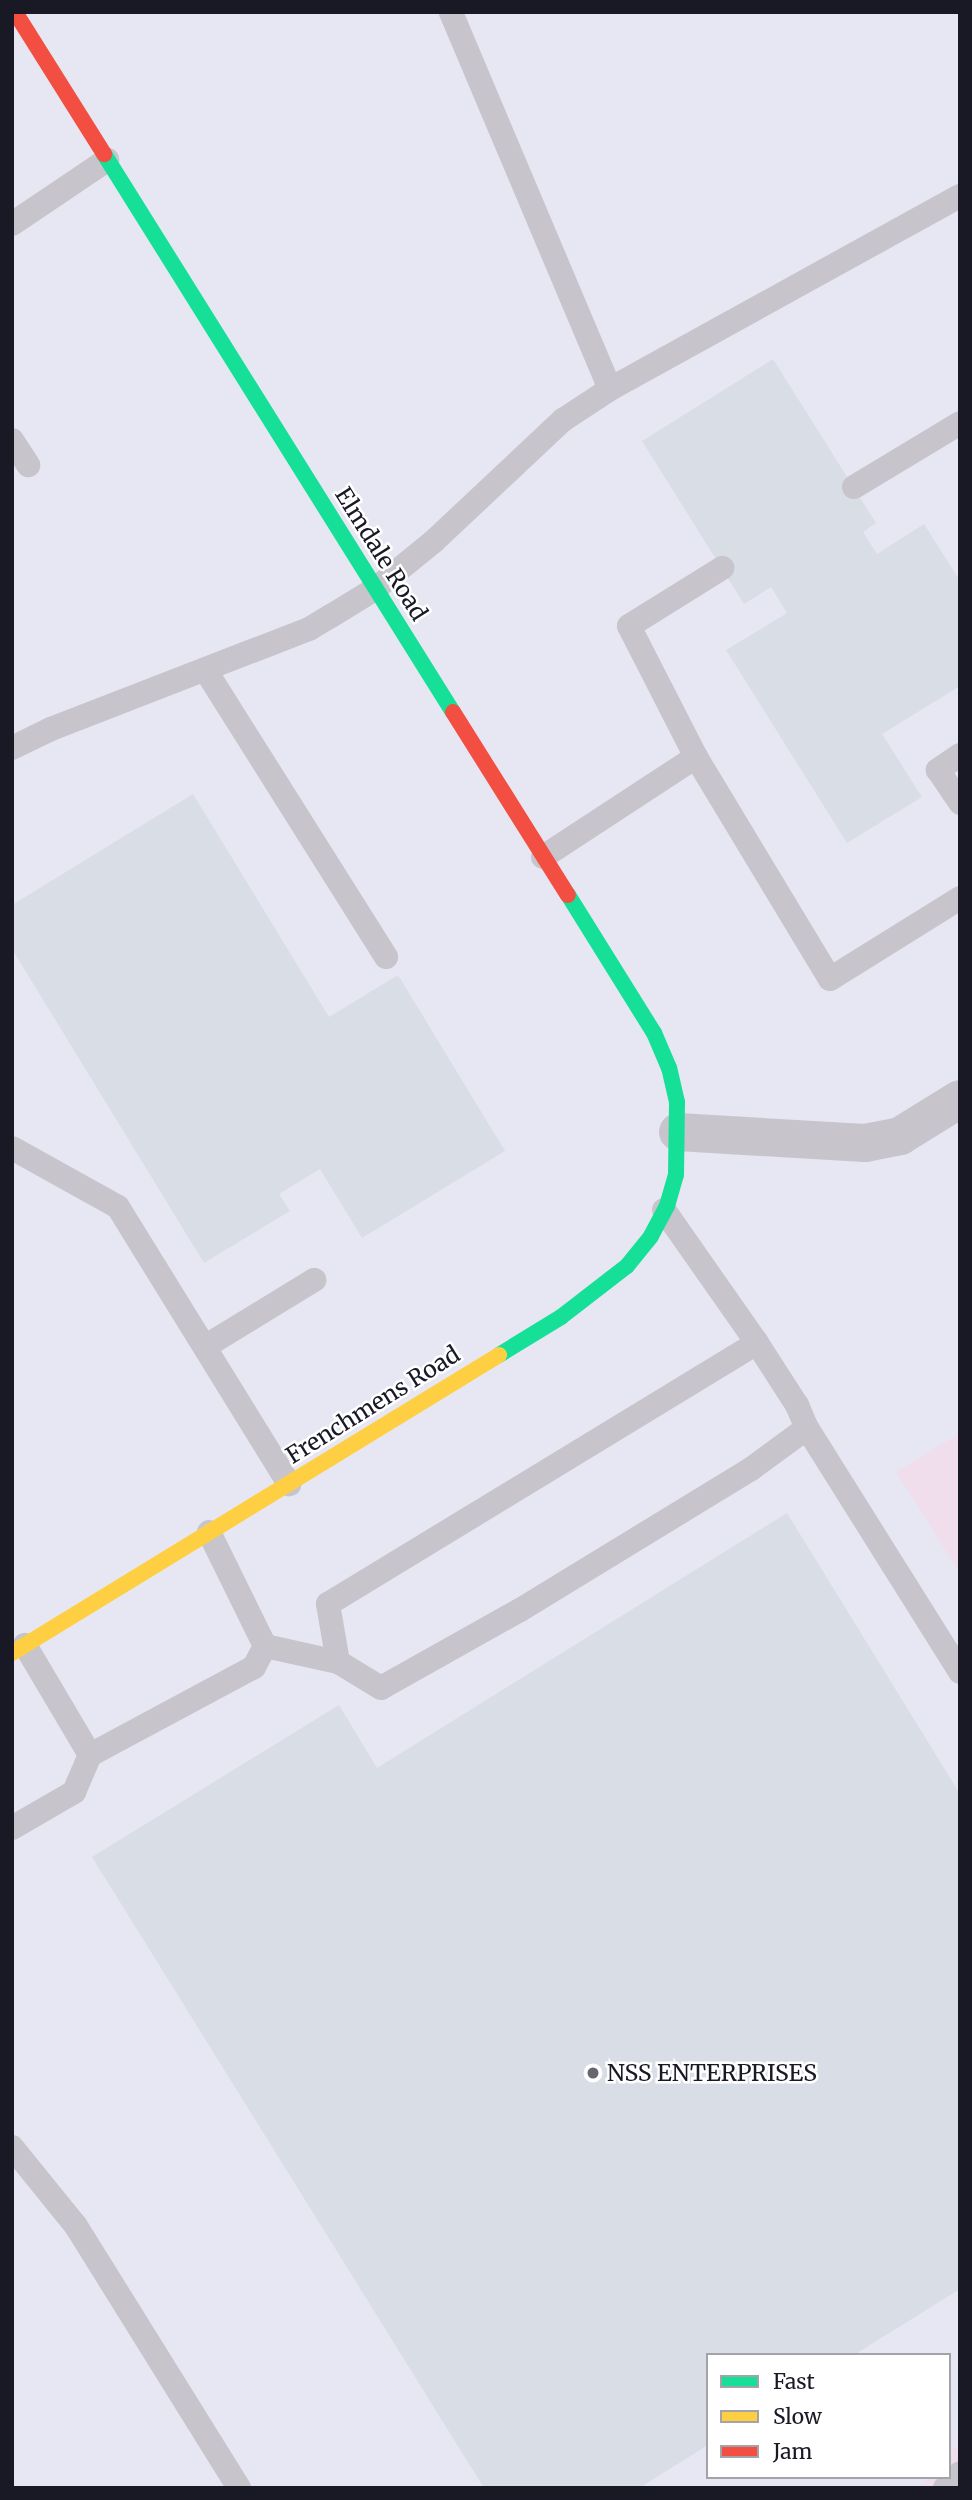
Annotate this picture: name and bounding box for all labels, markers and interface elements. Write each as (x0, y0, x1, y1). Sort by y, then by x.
street label: Elmdale Road (329, 482, 433, 626)
street label: Frenchmens Road (281, 1340, 465, 1470)
place label: NSS ENTERPRISES (607, 2059, 817, 2087)
marker: NSS ENTERPRISES (585, 2065, 601, 2081)
legend (706, 2353, 951, 2479)
text: Fast (773, 2368, 815, 2395)
text: Slow (773, 2403, 822, 2430)
text: Jam (773, 2438, 812, 2465)

